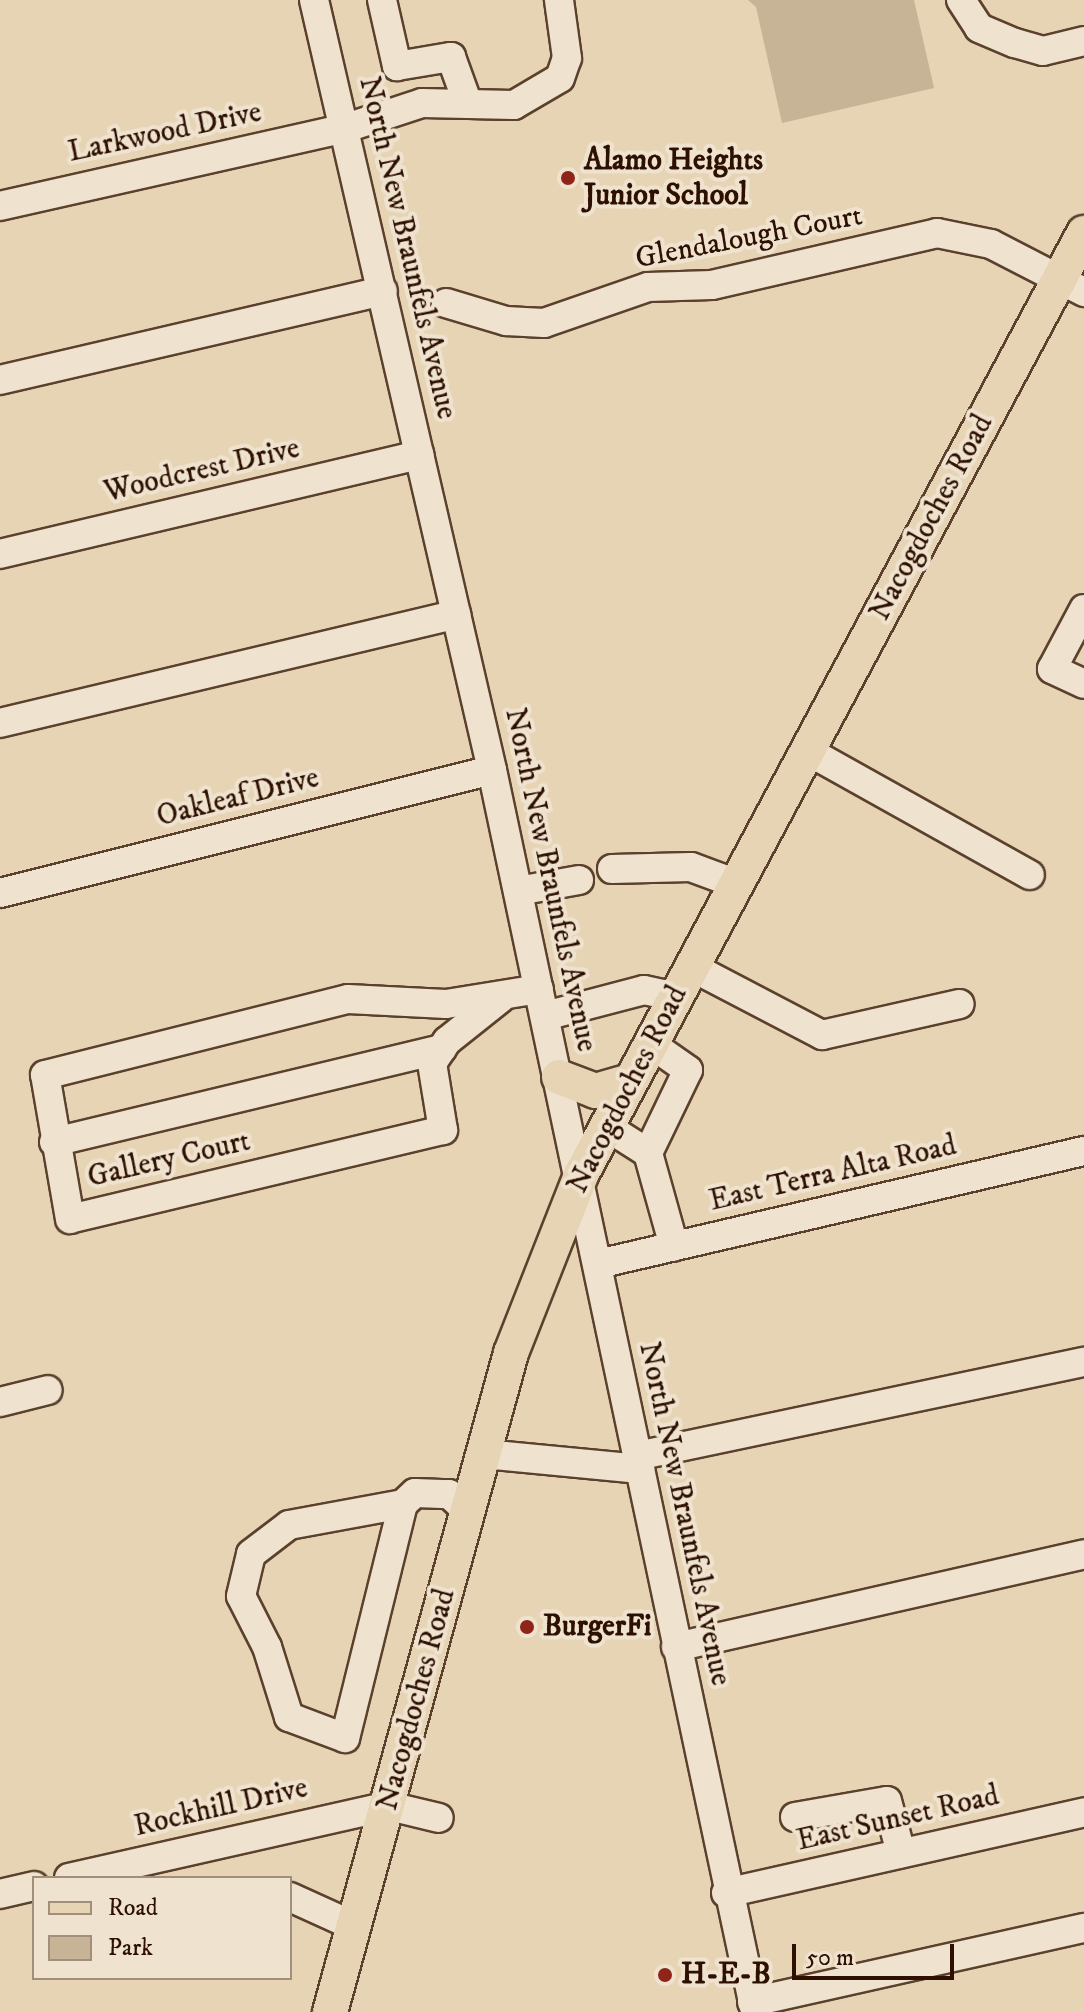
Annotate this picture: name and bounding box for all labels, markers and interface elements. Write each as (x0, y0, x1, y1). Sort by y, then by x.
street label: North New Braunfels Avenue (350, 73, 464, 423)
street label: Larkwood Drive (65, 95, 265, 171)
place label: Alamo Heights Junior School (584, 143, 763, 214)
marker: Alamo Heights Junior School (559, 169, 577, 187)
street label: Glendalough Court (633, 198, 865, 278)
street label: Nacogdoches Road (863, 409, 1001, 627)
street label: Woodcrest Drive (101, 431, 303, 511)
street label: North New Braunfels Avenue (496, 705, 604, 1055)
street label: Oakleaf Drive (153, 760, 323, 836)
street label: Nacogdoches Road (560, 980, 696, 1200)
street label: Gallery Court (84, 1124, 254, 1196)
street label: East Terra Alta Road (706, 1128, 960, 1220)
street label: North New Braunfels Avenue (630, 1339, 738, 1689)
street label: Nacogdoches Road (370, 1585, 464, 1815)
place label: BurgerFi (543, 1609, 652, 1645)
marker: BurgerFi (518, 1618, 536, 1636)
street label: Rockhill Drive (131, 1771, 311, 1845)
street label: East Sunset Road (793, 1778, 1003, 1860)
legend (32, 1876, 292, 1980)
text: Road (108, 1893, 158, 1923)
scale bar (796, 1928, 958, 1978)
text: Park (108, 1933, 153, 1963)
text: 50 m (806, 1943, 854, 1973)
place label: H-E-B (681, 1957, 771, 1993)
marker: H-E-B (656, 1966, 674, 1984)

